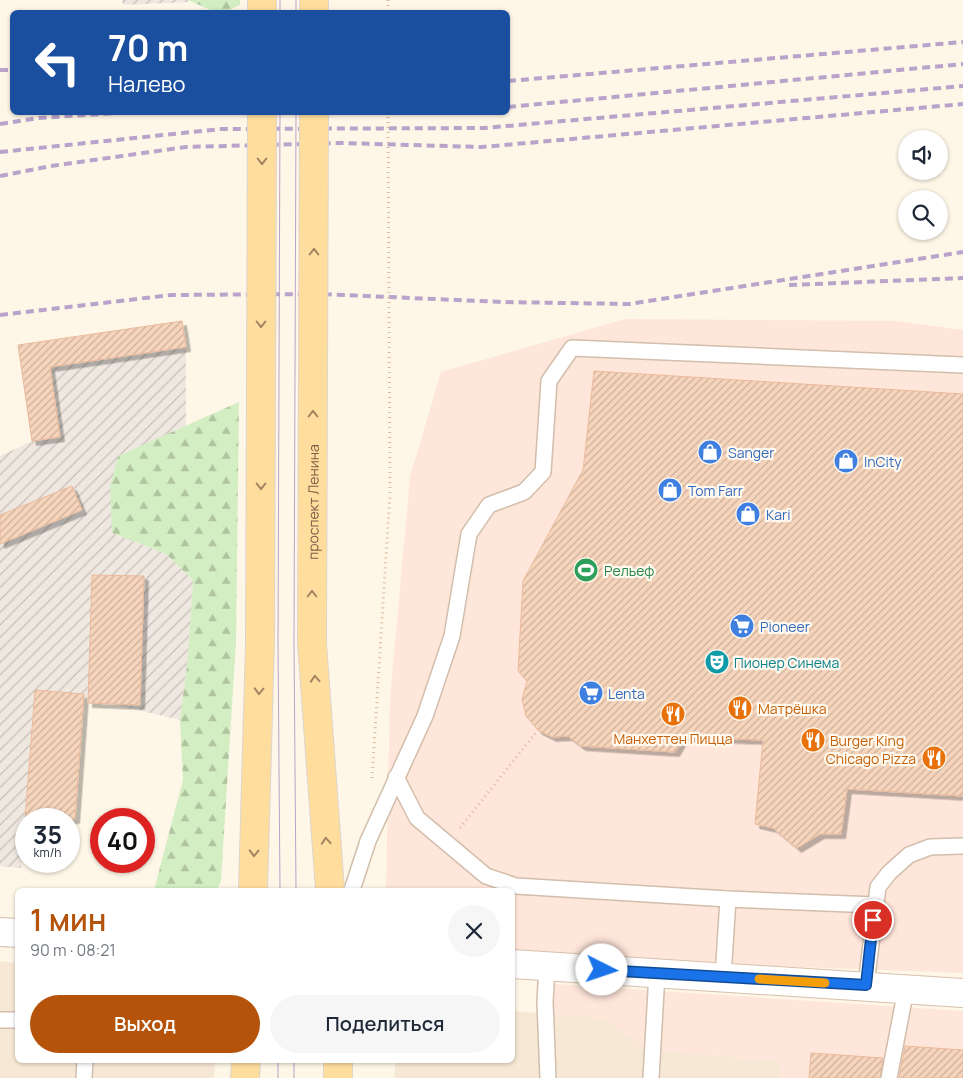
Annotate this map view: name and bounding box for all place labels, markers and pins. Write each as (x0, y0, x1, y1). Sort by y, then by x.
shop icon: Sanger (697, 439, 723, 465)
place label: Sanger (728, 443, 774, 462)
shop icon: InCity (833, 448, 859, 474)
place label: InCity (864, 452, 902, 471)
shop icon: Tom Farr (657, 477, 683, 503)
place label: Tom Farr (688, 481, 743, 500)
shop icon: Kari (735, 501, 761, 527)
place label: Kari (766, 505, 790, 524)
sports icon: Рельеф (573, 557, 599, 583)
place label: Рельеф (604, 561, 654, 580)
supermarket icon: Pioneer (729, 613, 755, 639)
place label: Pioneer (760, 617, 810, 636)
theatre icon: Пионер Синема (704, 649, 730, 675)
place label: Пионер Синема (734, 653, 839, 672)
supermarket icon: Lenta (578, 680, 604, 706)
place label: Lenta (608, 684, 645, 703)
restaurant icon: Матрёшка (727, 695, 753, 721)
place label: Матрёшка (758, 699, 826, 718)
restaurant icon: Манхеттен Пицца (660, 701, 686, 727)
restaurant icon: Burger King (800, 727, 826, 753)
place label: Манхеттен Пицца (613, 729, 733, 748)
place label: Burger King (830, 731, 904, 750)
restaurant icon: Chicago Pizza (921, 745, 947, 771)
place label: Chicago Pizza (826, 749, 916, 768)
pin (852, 899, 894, 941)

